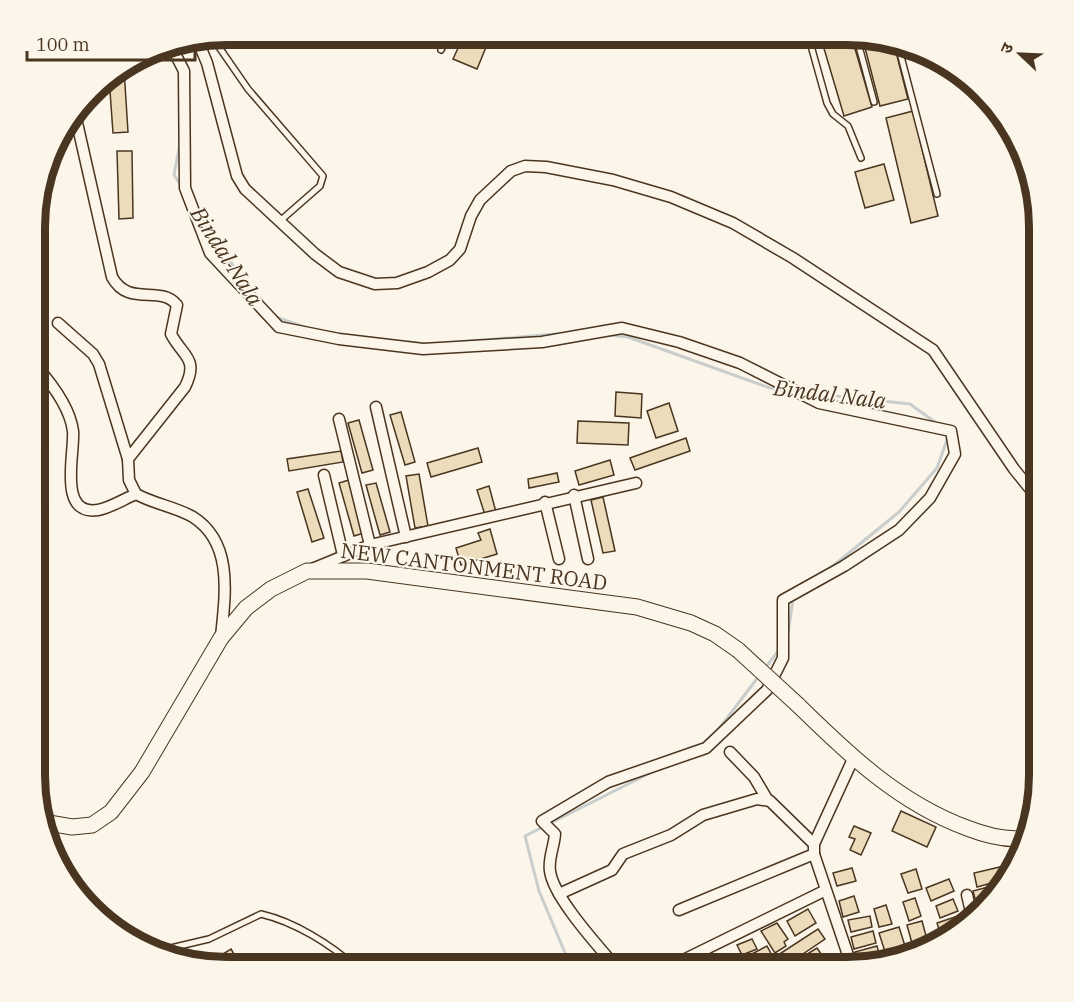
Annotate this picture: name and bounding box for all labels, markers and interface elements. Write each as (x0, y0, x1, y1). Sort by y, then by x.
scale bar (27, 24, 195, 62)
north arrow (990, 24, 1050, 84)
text: 100 m (36, 33, 90, 56)
text: उ (995, 39, 1017, 56)
water label: Bindal Nala (184, 200, 270, 311)
water label: Bindal Nala (771, 372, 888, 415)
street label: NEW CANTONMENT ROAD (339, 536, 609, 596)

